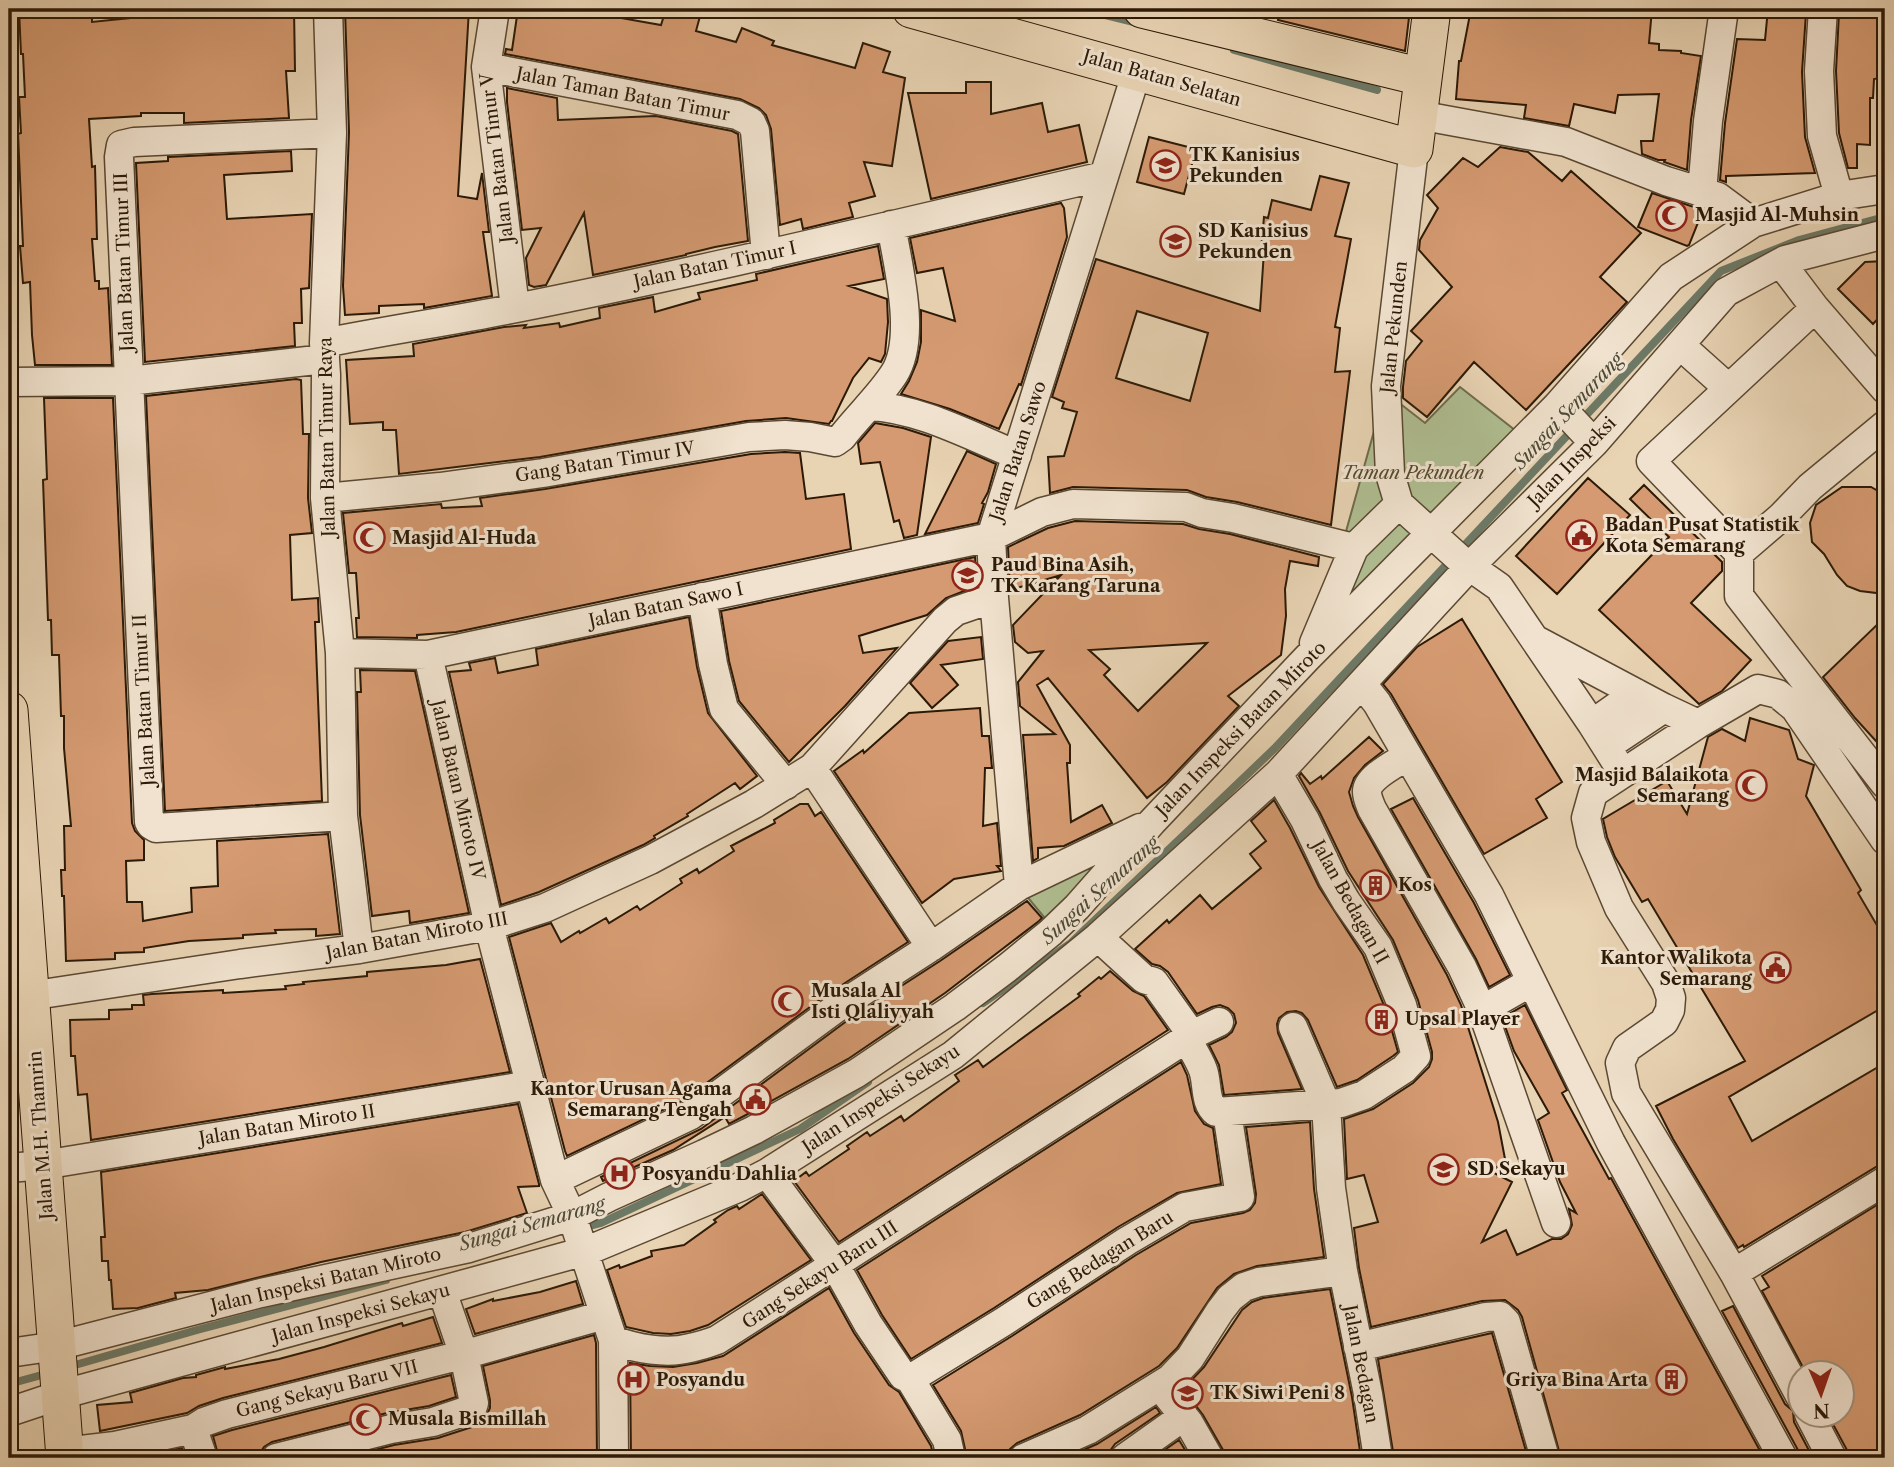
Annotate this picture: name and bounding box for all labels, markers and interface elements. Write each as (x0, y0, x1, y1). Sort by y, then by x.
street label: Jalan Batan Selatan (1078, 44, 1244, 111)
street label: Jalan Taman Batan Timur (511, 62, 732, 126)
street label: Jalan Batan Timur V (476, 71, 519, 247)
place label: TK Kanisius Pekunden (1189, 144, 1300, 187)
school or university icon: TK Kanisius Pekunden (1149, 148, 1183, 182)
street label: Jalan Batan Timur III (110, 172, 138, 355)
mosque icon: Masjid Al-Muhsin (1655, 198, 1689, 232)
place label: Masjid Al-Muhsin (1695, 204, 1860, 226)
place label: SD Kanisius Pekunden (1198, 220, 1308, 263)
school or university icon: SD Kanisius Pekunden (1158, 224, 1192, 258)
street label: Jalan Batan Timur I (629, 237, 798, 294)
street label: Jalan Pekunden (1376, 260, 1412, 397)
street label: Jalan Batan Timur Raya (314, 336, 340, 540)
water label: Sungai Semarang (1507, 346, 1629, 475)
street label: Jalan Batan Sawo (984, 378, 1051, 527)
street label: Jalan Inspeksi (1521, 412, 1621, 514)
street label: Gang Batan Timur IV (514, 437, 697, 487)
park label: Taman Pekunden (1342, 462, 1484, 484)
place label: Badan Pusat Statistik Kota Semarang (1605, 514, 1801, 557)
public building icon: Badan Pusat Statistik Kota Semarang (1565, 518, 1599, 552)
mosque icon: Masjid Al-Huda (352, 521, 386, 555)
place label: Masjid Al-Huda (392, 527, 537, 549)
place label: Paud Bina Asih, TK Karang Taruna (991, 554, 1161, 597)
school or university icon: Paud Bina Asih, TK Karang Taruna (951, 558, 985, 592)
street label: Jalan Batan Sawo I (584, 578, 745, 633)
street label: Jalan Batan Timur II (129, 613, 160, 790)
street label: Jalan Inspeksi Batan Miroto (1149, 637, 1331, 824)
street label: Jalan Batan Miroto IV (426, 695, 490, 883)
place label: Masjid Balaikota Semarang (1575, 764, 1730, 807)
mosque icon: Masjid Balaikota Semarang (1735, 768, 1769, 802)
water label: Sungai Semarang (1036, 829, 1166, 950)
street label: Jalan Bedagan II (1305, 834, 1393, 968)
building icon: Kos (1358, 868, 1392, 902)
place label: Kos (1398, 874, 1432, 896)
street label: Jalan Batan Miroto III (321, 908, 510, 965)
place label: Kantor Walikota Semarang (1600, 947, 1753, 990)
public building icon: Kantor Walikota Semarang (1758, 951, 1792, 985)
place label: Musala Al Isti Qlaliyyah (811, 980, 935, 1023)
mosque icon: Musala Al Isti Qlaliyyah (771, 984, 805, 1018)
building icon: Upsal Player (1365, 1002, 1399, 1036)
place label: Upsal Player (1405, 1008, 1520, 1030)
street label: Jalan Inspeksi Sekayu (796, 1040, 964, 1160)
street label: Jalan M.H. Thamrin (24, 1050, 58, 1223)
place label: Kantor Urusan Agama Semarang Tengah (530, 1078, 733, 1121)
public building icon: Kantor Urusan Agama Semarang Tengah (738, 1082, 772, 1116)
street label: Jalan Batan Miroto II (194, 1100, 377, 1150)
school or university icon: SD Sekayu (1427, 1152, 1461, 1186)
hospital icon: Posyandu Dahlia (602, 1157, 636, 1191)
place label: SD Sekayu (1467, 1158, 1566, 1180)
place label: Posyandu Dahlia (642, 1163, 798, 1185)
water label: Sungai Semarang (455, 1191, 610, 1256)
street label: Gang Bedagan Baru (1023, 1206, 1177, 1314)
street label: Gang Sekayu Baru III (738, 1216, 902, 1334)
street label: Jalan Inspeksi Batan Miroto (206, 1243, 443, 1318)
street label: Jalan Inspeksi Sekayu (267, 1279, 452, 1348)
street label: Jalan Bedagan (1338, 1300, 1383, 1425)
street label: Gang Sekayu Baru VII (234, 1356, 420, 1422)
north arrow (1786, 1358, 1856, 1428)
hospital icon: Posyandu (616, 1363, 650, 1397)
building icon: Griya Bina Arta (1654, 1363, 1688, 1397)
place label: Posyandu (656, 1369, 745, 1391)
place label: Griya Bina Arta (1506, 1369, 1649, 1391)
school or university icon: TK Siwi Peni 8 (1170, 1376, 1204, 1410)
place label: TK Siwi Peni 8 (1210, 1382, 1345, 1404)
text: N (1813, 1399, 1830, 1422)
mosque icon: Musala Bismillah (348, 1402, 382, 1436)
place label: Musala Bismillah (388, 1408, 547, 1430)

